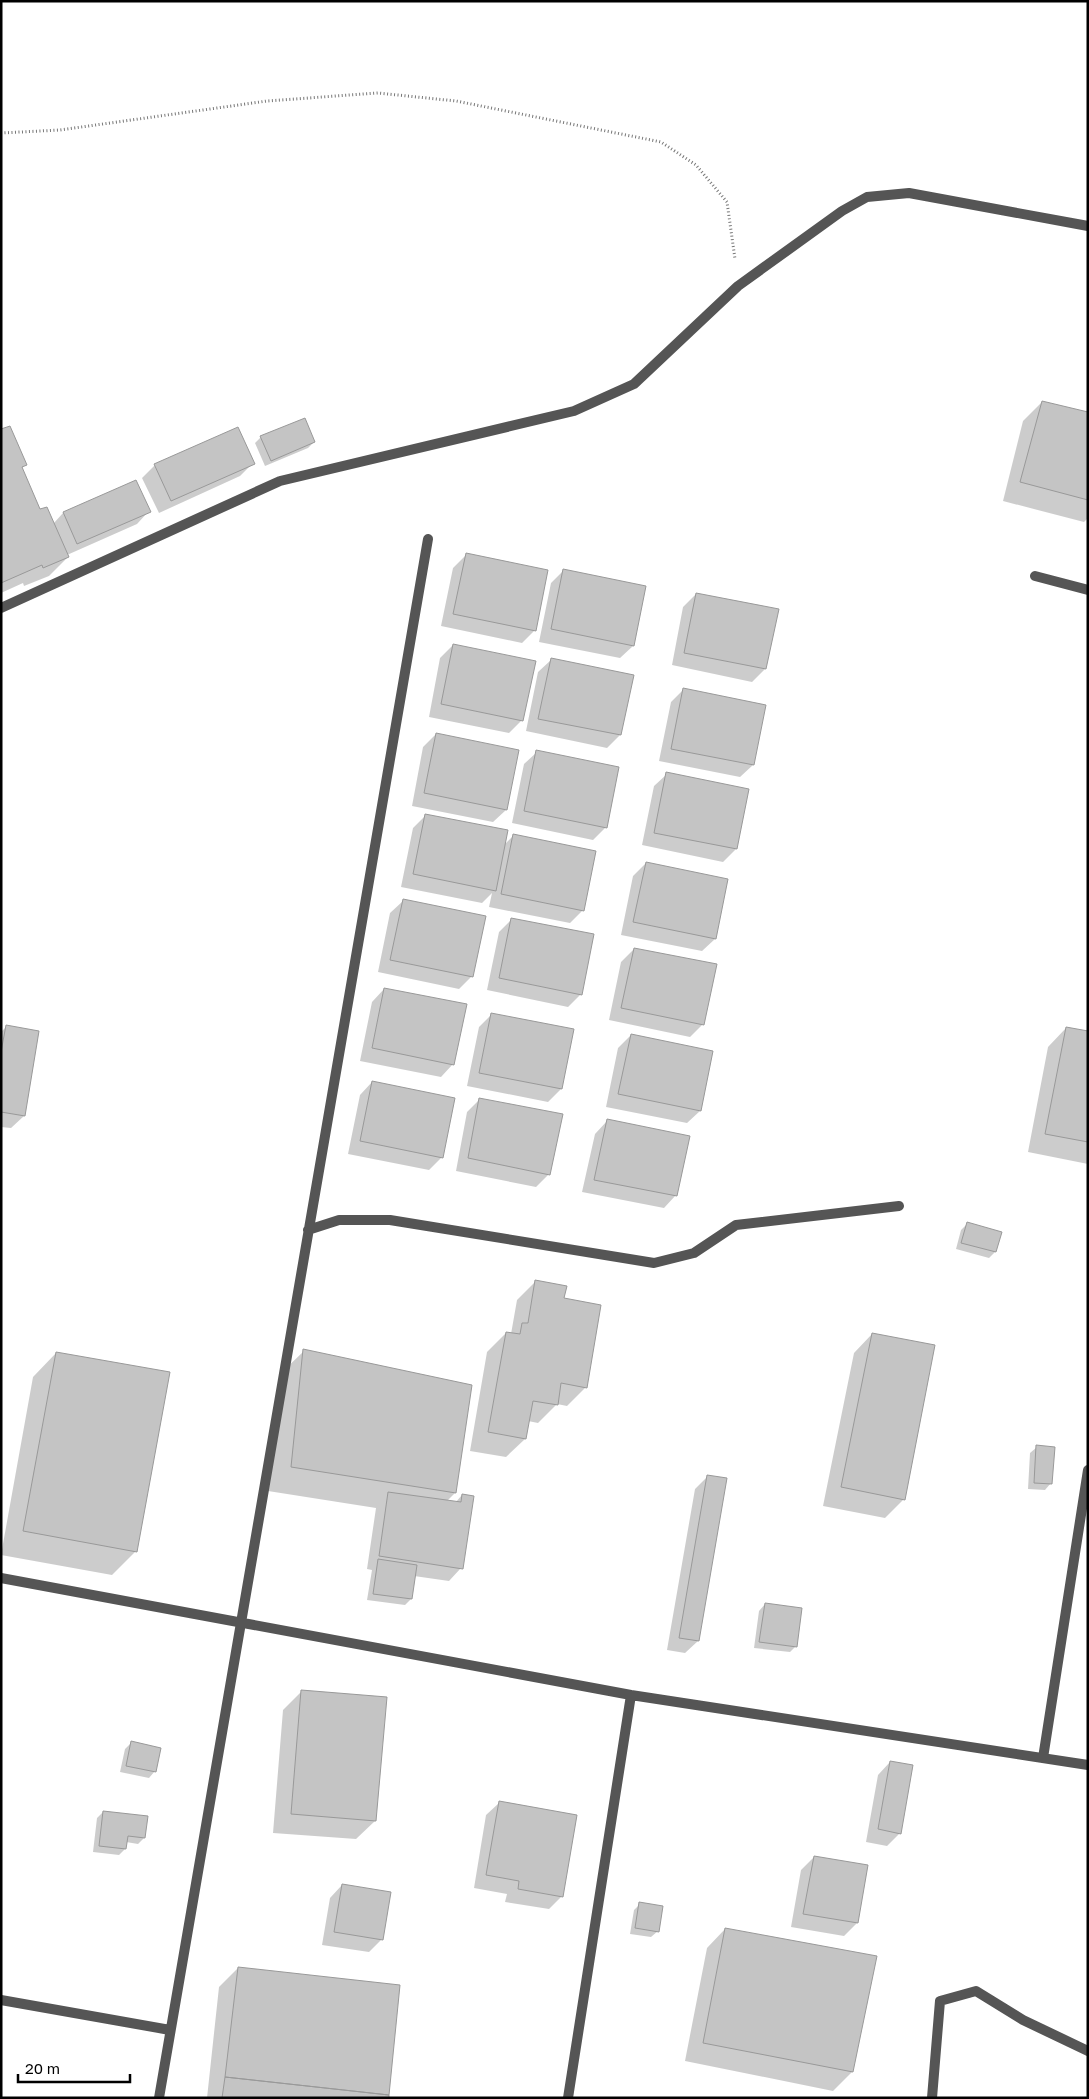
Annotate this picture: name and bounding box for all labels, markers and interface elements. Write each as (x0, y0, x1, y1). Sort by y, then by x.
scale bar (18, 2052, 130, 2084)
text: 20 m (25, 2059, 60, 2077)

